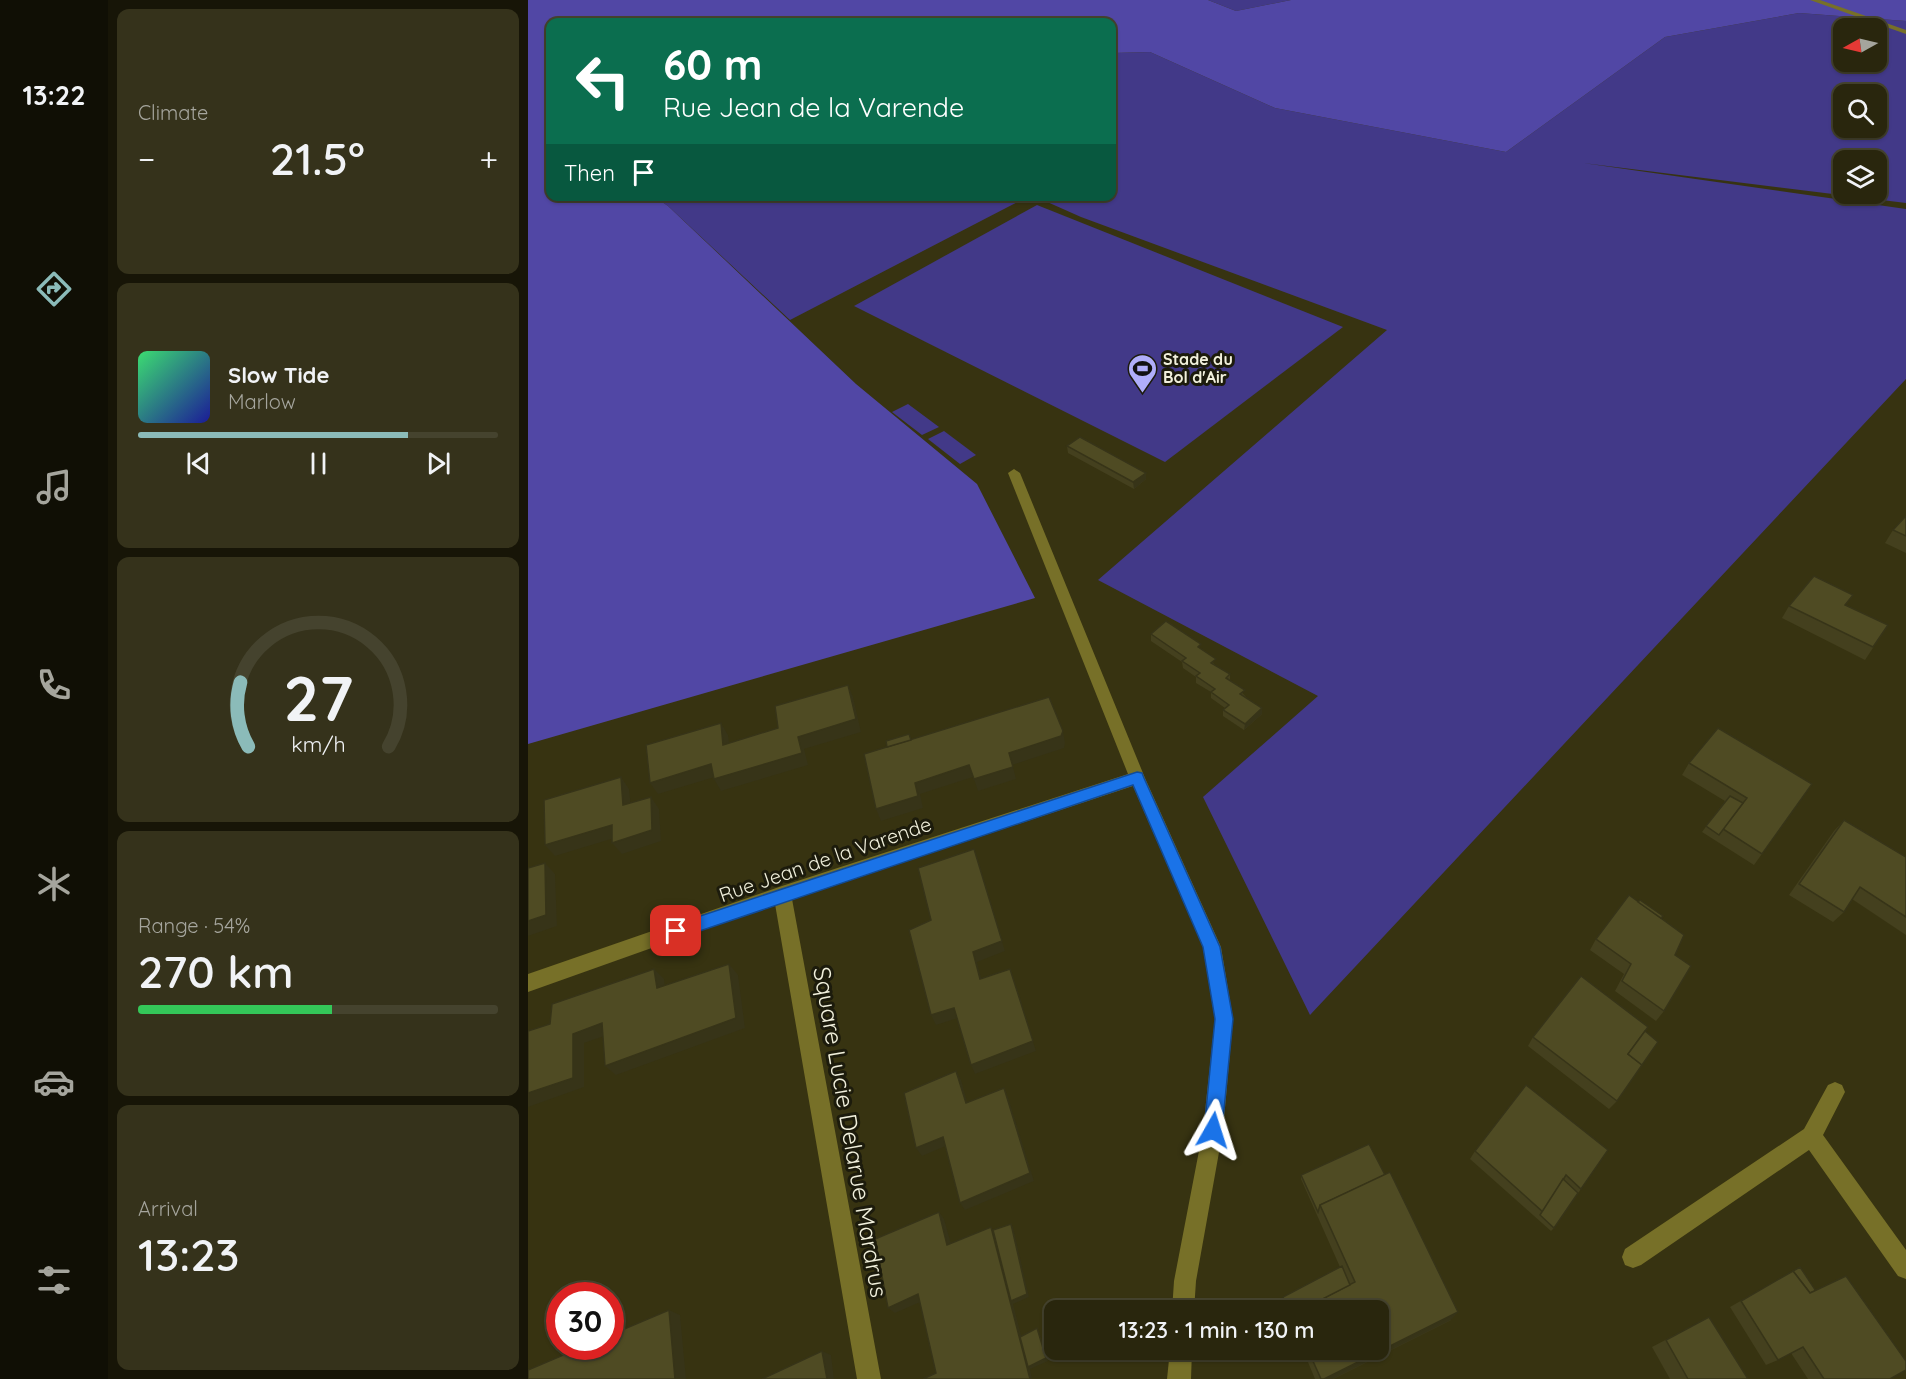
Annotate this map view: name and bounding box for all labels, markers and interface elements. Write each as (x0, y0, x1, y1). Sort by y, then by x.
north arrow (1833, 18, 1887, 72)
map controls (1833, 18, 1887, 204)
text: 60 m (663, 38, 763, 91)
icon: left (564, 42, 642, 120)
text: 13:22 (22, 78, 86, 112)
button: search (1833, 84, 1887, 138)
text: Rue Jean de la Varende (663, 90, 964, 124)
text: Climate (138, 100, 208, 125)
text: 21.5° (270, 130, 365, 186)
text: − (138, 138, 155, 179)
text: + (479, 138, 498, 179)
button: layers (1833, 150, 1887, 204)
icon: arrive (627, 156, 660, 189)
text: Then (564, 159, 615, 187)
icon: directions (33, 268, 75, 310)
place label: Stade du Bol d'Air (1163, 349, 1233, 387)
sports icon: Stade du Bol d'Air (1126, 352, 1158, 394)
text: Slow Tide (228, 361, 329, 389)
text: Marlow (228, 389, 296, 414)
icon: previous (182, 447, 215, 480)
icon: pause (302, 447, 335, 480)
icon: next (422, 447, 455, 480)
icon: music (33, 466, 75, 508)
text: 27 (283, 659, 353, 737)
icon: phone (33, 664, 75, 706)
text: km/h (291, 731, 345, 757)
street label: Rue Jean de la Varende (715, 811, 935, 907)
icon: climate (33, 863, 75, 905)
pin (650, 905, 701, 956)
text: Range · 54% (138, 913, 250, 938)
icon: arrive (659, 914, 692, 947)
text: 270 km (138, 943, 294, 999)
street label: Square Lucie Delarue Mardrus (807, 964, 895, 1300)
icon: car (33, 1061, 75, 1103)
position arrow (1181, 1098, 1245, 1162)
text: Arrival (138, 1196, 198, 1221)
text: 13:23 (138, 1226, 240, 1282)
icon: filters (33, 1259, 75, 1301)
speed limit sign: 30 (546, 1282, 624, 1360)
text: 13:23 · 1 min · 130 m (1118, 1316, 1315, 1344)

